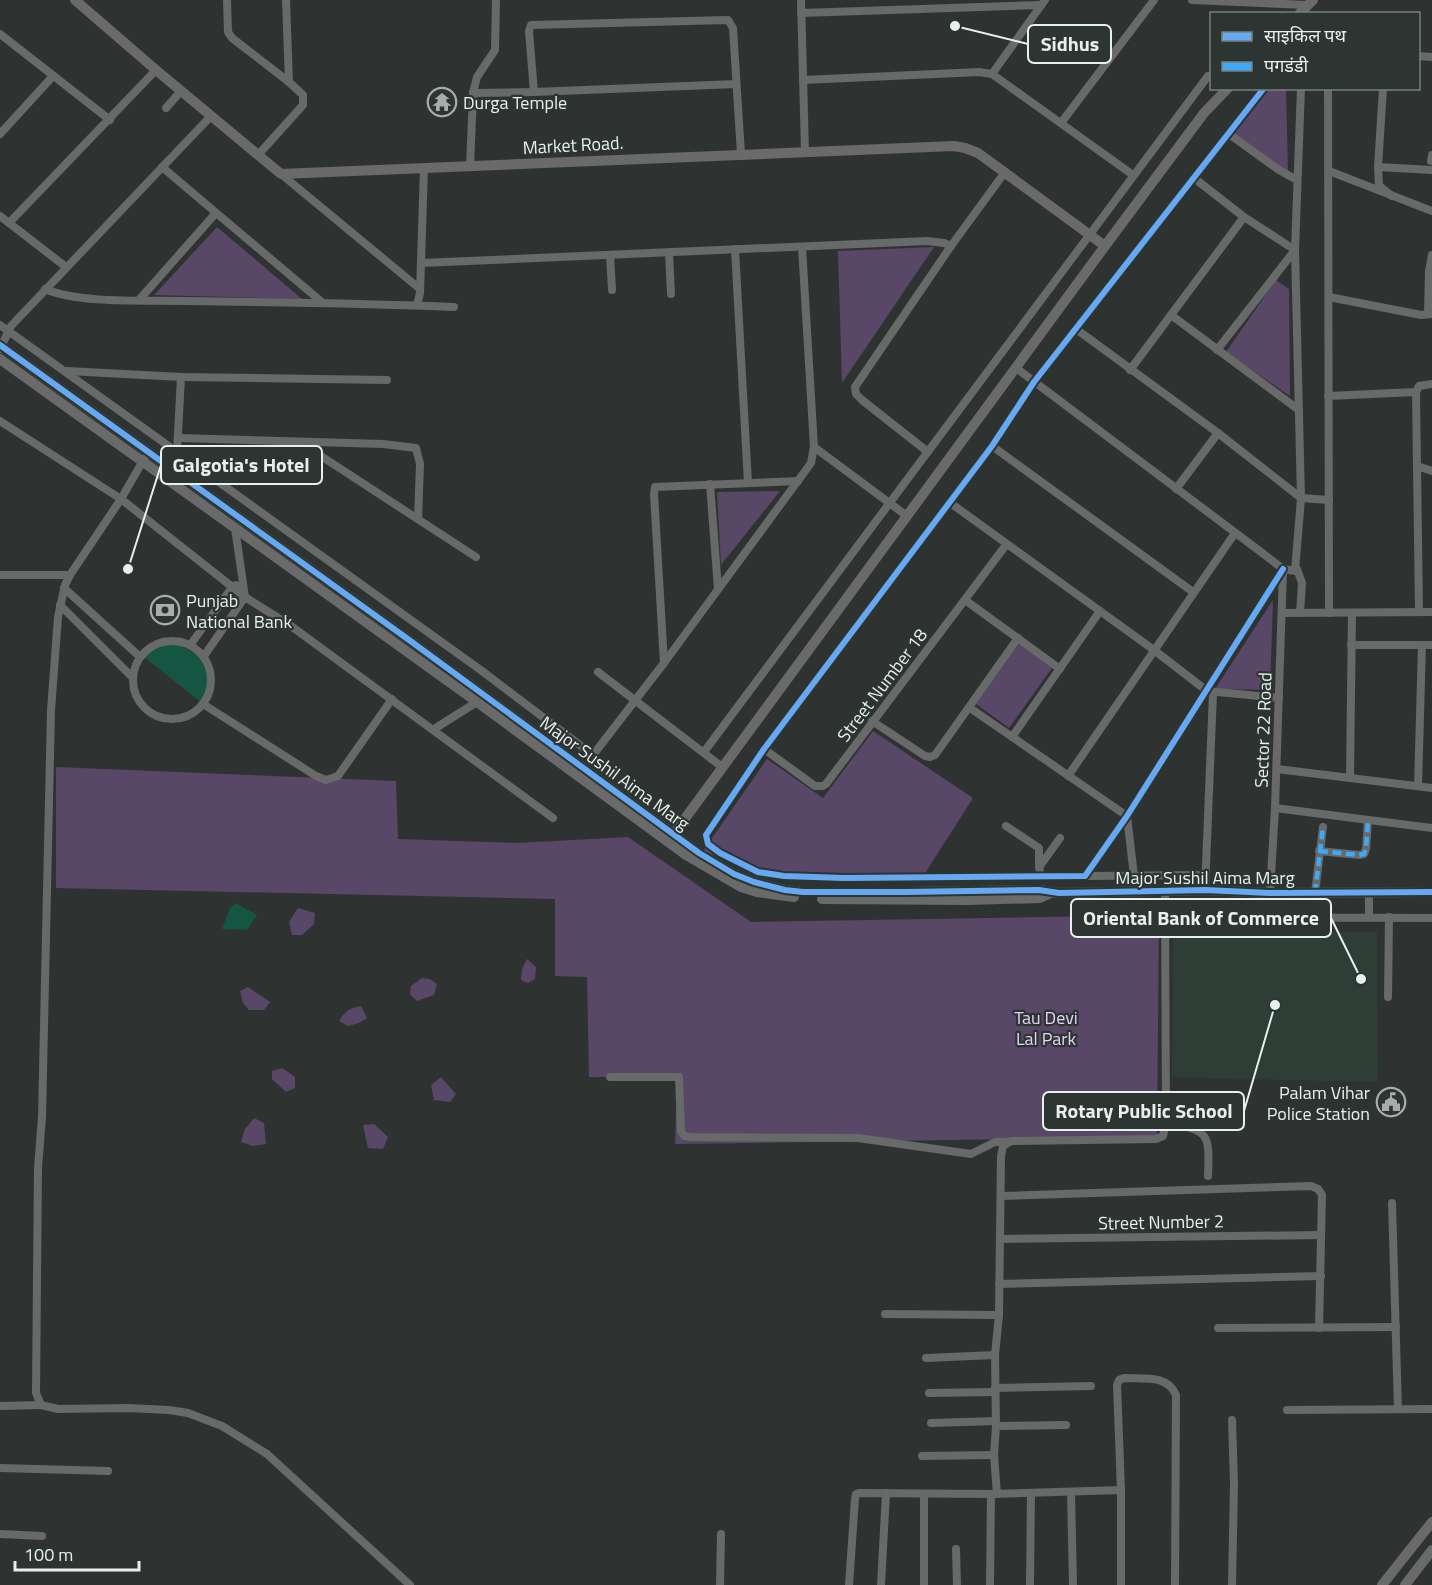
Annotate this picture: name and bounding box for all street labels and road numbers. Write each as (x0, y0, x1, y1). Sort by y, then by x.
street label: Market Road. (522, 129, 624, 161)
street label: Street Number 18 (830, 623, 934, 747)
street label: Sector 22 Road (1247, 672, 1279, 788)
street label: Major Sushil Aima Marg (535, 709, 695, 837)
street label: Major Sushil Aima Marg (1115, 864, 1295, 891)
street label: Street Number 2 (1098, 1207, 1224, 1237)

